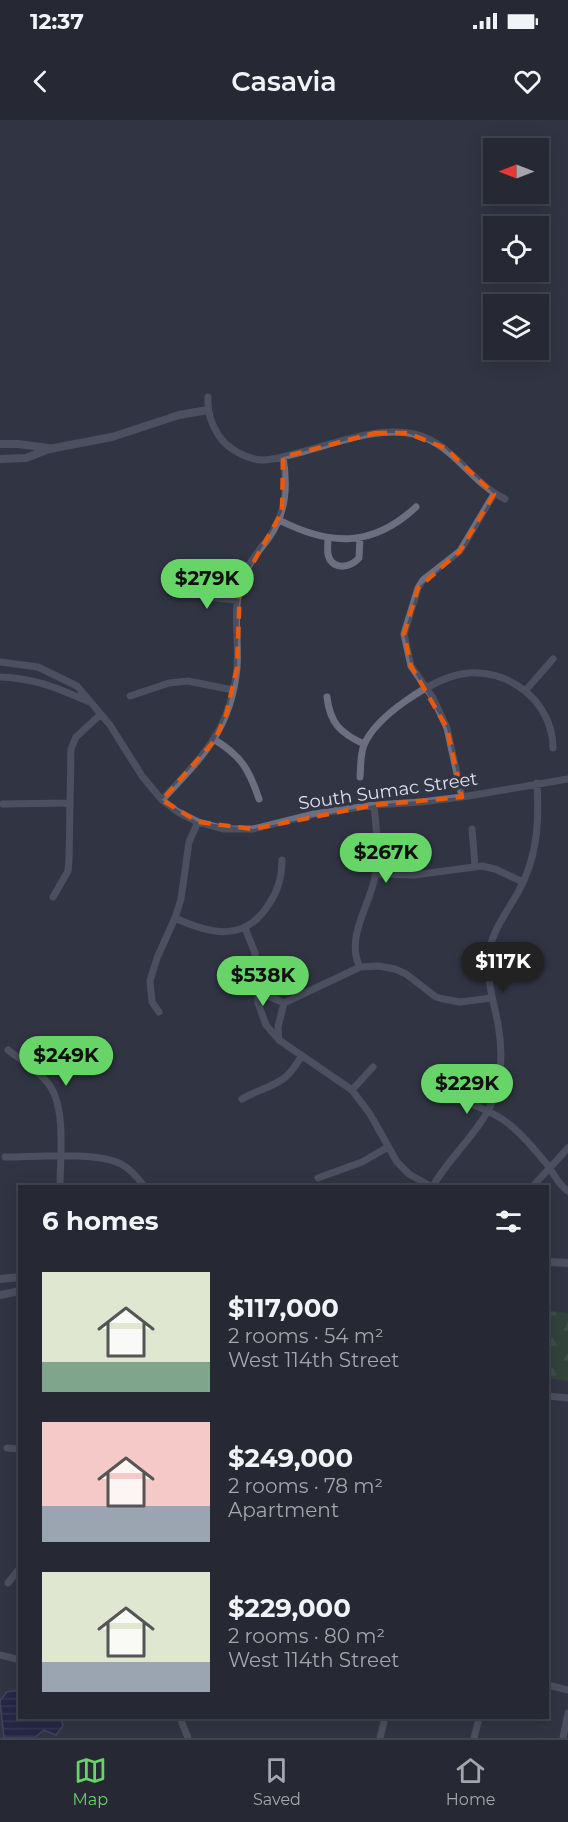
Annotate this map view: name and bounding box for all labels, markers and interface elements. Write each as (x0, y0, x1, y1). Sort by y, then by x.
text: 12:37 (30, 8, 84, 35)
icon: back (24, 65, 57, 98)
text: Casavia (231, 65, 337, 98)
icon: heart (511, 65, 544, 98)
north arrow (483, 138, 549, 204)
map controls (483, 138, 549, 360)
button: locate (483, 216, 549, 282)
button: layers (483, 294, 549, 360)
pin: $279K (165, 559, 249, 610)
text: $279K (175, 566, 239, 590)
street label: South Sumac Street (297, 768, 479, 814)
pin: $267K (344, 833, 428, 884)
text: $267K (354, 840, 418, 864)
pin: $117K (461, 942, 545, 993)
text: $117K (475, 949, 531, 973)
pin: $538K (221, 956, 305, 1007)
text: $538K (231, 963, 295, 987)
pin: $249K (24, 1036, 108, 1087)
text: $249K (33, 1043, 99, 1067)
pin: $229K (425, 1064, 509, 1115)
text: $229K (435, 1071, 499, 1095)
text: 6 homes (42, 1205, 159, 1237)
icon: filters (492, 1205, 525, 1238)
text: $117,000 (228, 1292, 339, 1324)
icon: home (90, 1296, 162, 1368)
text: 2 rooms · 54 m² (228, 1324, 384, 1348)
text: West 114th Street (228, 1348, 399, 1372)
text: $249,000 (228, 1442, 353, 1474)
icon: home (90, 1446, 162, 1518)
text: 2 rooms · 78 m² (228, 1474, 383, 1498)
text: Apartment (228, 1498, 339, 1522)
text: $229,000 (228, 1592, 351, 1624)
icon: home (90, 1596, 162, 1668)
text: 2 rooms · 80 m² (228, 1624, 385, 1648)
text: West 114th Street (228, 1648, 399, 1672)
tab: Map (72, 1754, 108, 1809)
tab: Saved (253, 1754, 301, 1809)
tab: Home (446, 1754, 496, 1809)

